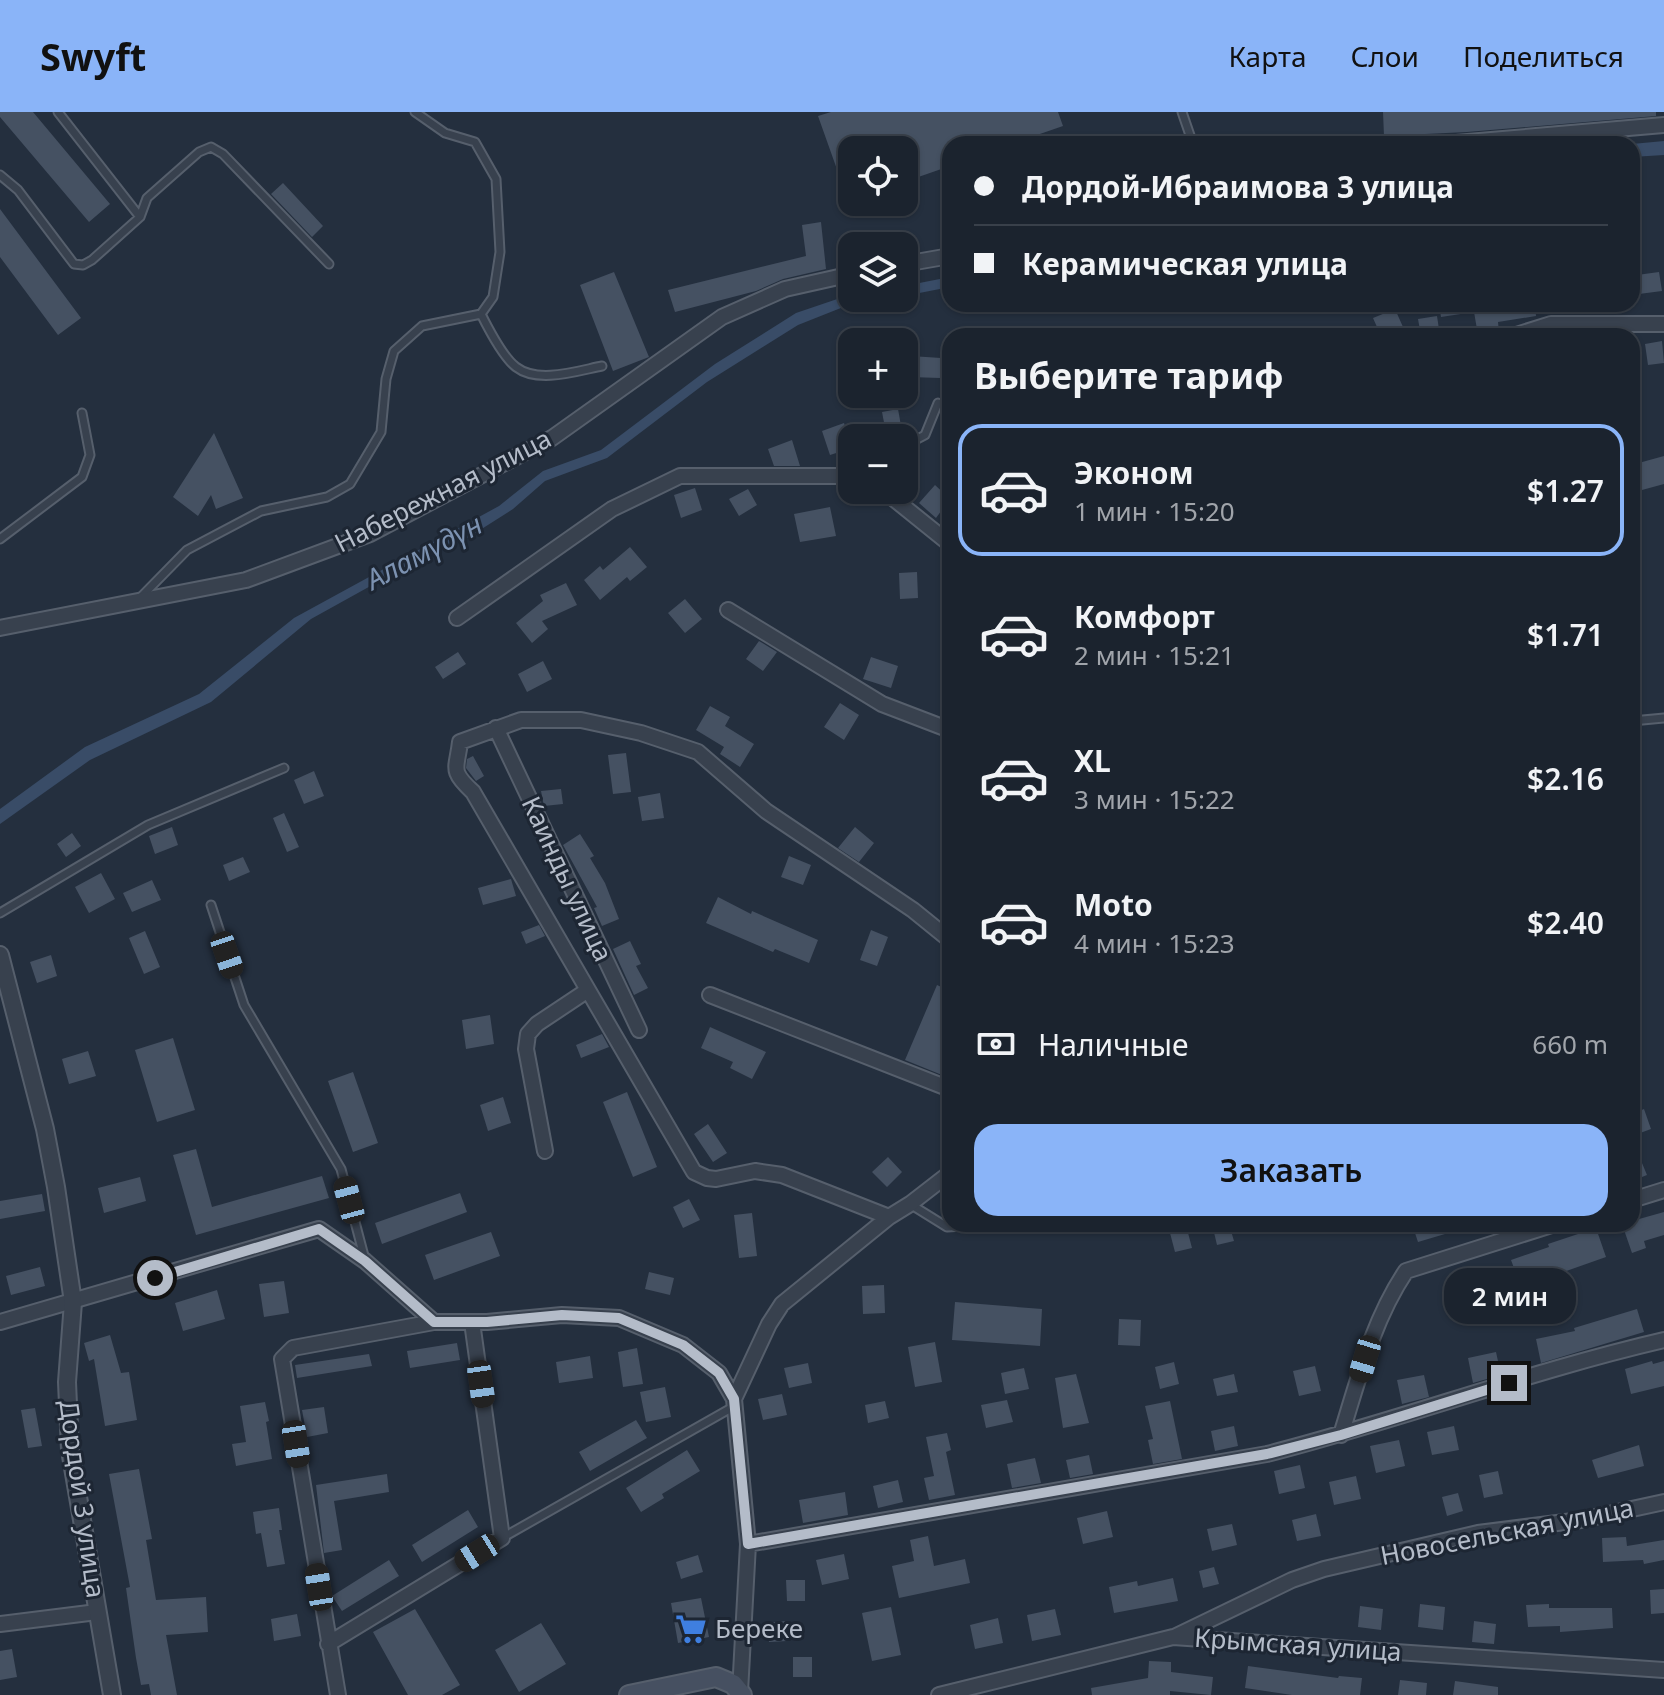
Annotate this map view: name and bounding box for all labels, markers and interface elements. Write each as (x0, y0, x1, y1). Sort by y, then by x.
text: Swyft (40, 30, 146, 82)
text: Карта (1228, 37, 1307, 75)
text: Слои (1351, 37, 1419, 75)
text: Поделиться (1463, 37, 1624, 75)
map controls (838, 136, 918, 504)
button: locate (838, 136, 918, 216)
text: Дордой-Ибраимова 3 улица (1022, 166, 1454, 207)
button: layers (838, 232, 918, 312)
text: Керамическая улица (1022, 243, 1348, 284)
button: + (838, 328, 918, 408)
text: Выберите тариф (974, 351, 1283, 400)
street label: Набережная улица (328, 420, 557, 560)
button: − (838, 424, 918, 504)
text: Эконом (1074, 452, 1194, 493)
icon: car (978, 454, 1050, 526)
text: $1.27 (1527, 470, 1604, 511)
text: 1 мин · 15:20 (1074, 493, 1235, 529)
water label: Аламүдүн (357, 505, 488, 599)
text: Комфорт (1074, 596, 1215, 637)
icon: car (978, 598, 1050, 670)
text: $1.71 (1527, 614, 1604, 655)
text: 2 мин · 15:21 (1074, 637, 1235, 673)
text: XL (1074, 740, 1111, 781)
icon: car (978, 742, 1050, 814)
text: $2.16 (1527, 758, 1604, 799)
text: 3 мин · 15:22 (1074, 781, 1235, 817)
street label: Каинды улица (514, 790, 622, 967)
text: Moto (1074, 884, 1153, 925)
icon: car (978, 886, 1050, 958)
text: $2.40 (1527, 902, 1604, 943)
text: 4 мин · 15:23 (1074, 925, 1235, 961)
car (208, 928, 246, 982)
icon: cash (974, 1022, 1018, 1066)
text: Наличные (1038, 1024, 1189, 1065)
text: 660 m (1532, 1026, 1608, 1062)
button: Заказать (974, 1124, 1608, 1216)
car (331, 1174, 367, 1226)
route start (137, 1260, 173, 1296)
callout: 2 мин (1443, 1267, 1575, 1323)
text: 2 мин (1472, 1278, 1548, 1314)
car (1347, 1333, 1383, 1385)
car (466, 1359, 496, 1409)
route end (1491, 1365, 1527, 1401)
street label: Дордой 3 улица (51, 1398, 115, 1600)
car (280, 1418, 312, 1470)
street label: Новосельская улица (1377, 1489, 1636, 1573)
car (450, 1530, 504, 1576)
car (303, 1561, 335, 1613)
place label: Береке (715, 1610, 803, 1646)
supermarket icon: Береке (674, 1612, 708, 1646)
street label: Крымская улица (1193, 1619, 1403, 1669)

